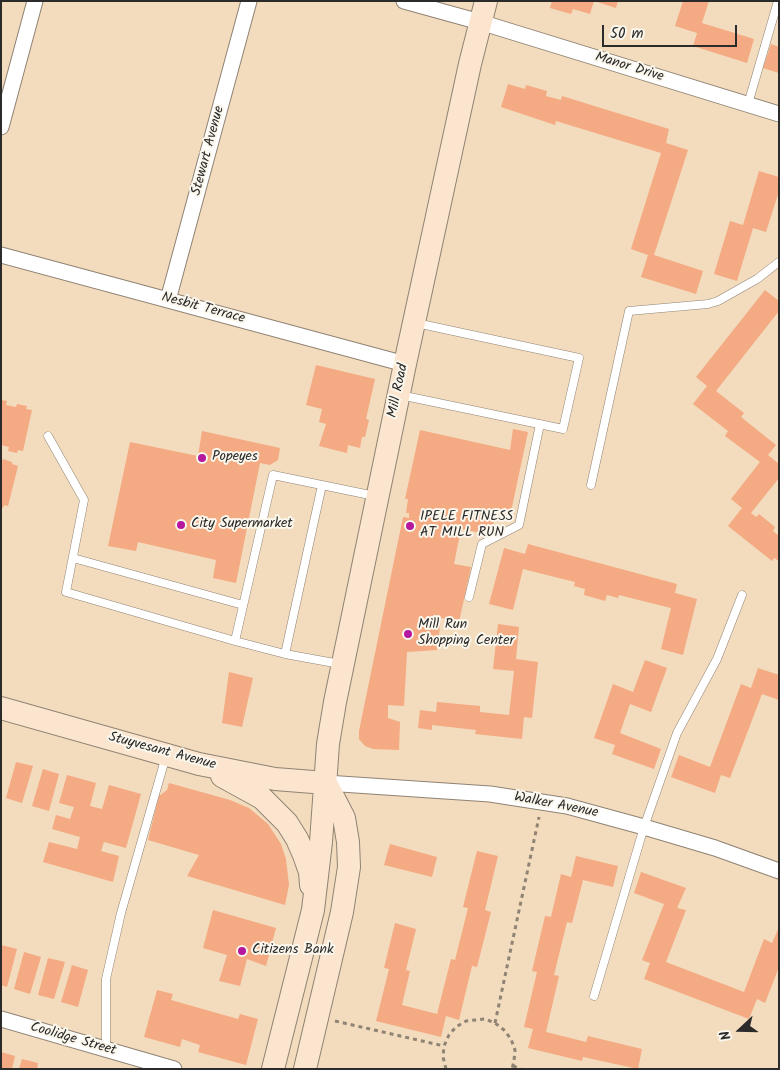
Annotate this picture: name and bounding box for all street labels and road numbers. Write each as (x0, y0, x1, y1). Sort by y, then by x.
street label: Manor Drive (593, 50, 665, 86)
street label: Stewart Avenue (189, 104, 229, 198)
street label: Nesbit Terrace (159, 290, 247, 328)
street label: Mill Road (385, 362, 413, 420)
street label: Stuyvesant Avenue (106, 730, 218, 774)
street label: Walker Avenue (513, 790, 599, 822)
street label: Coolidge Street (28, 1020, 118, 1060)

